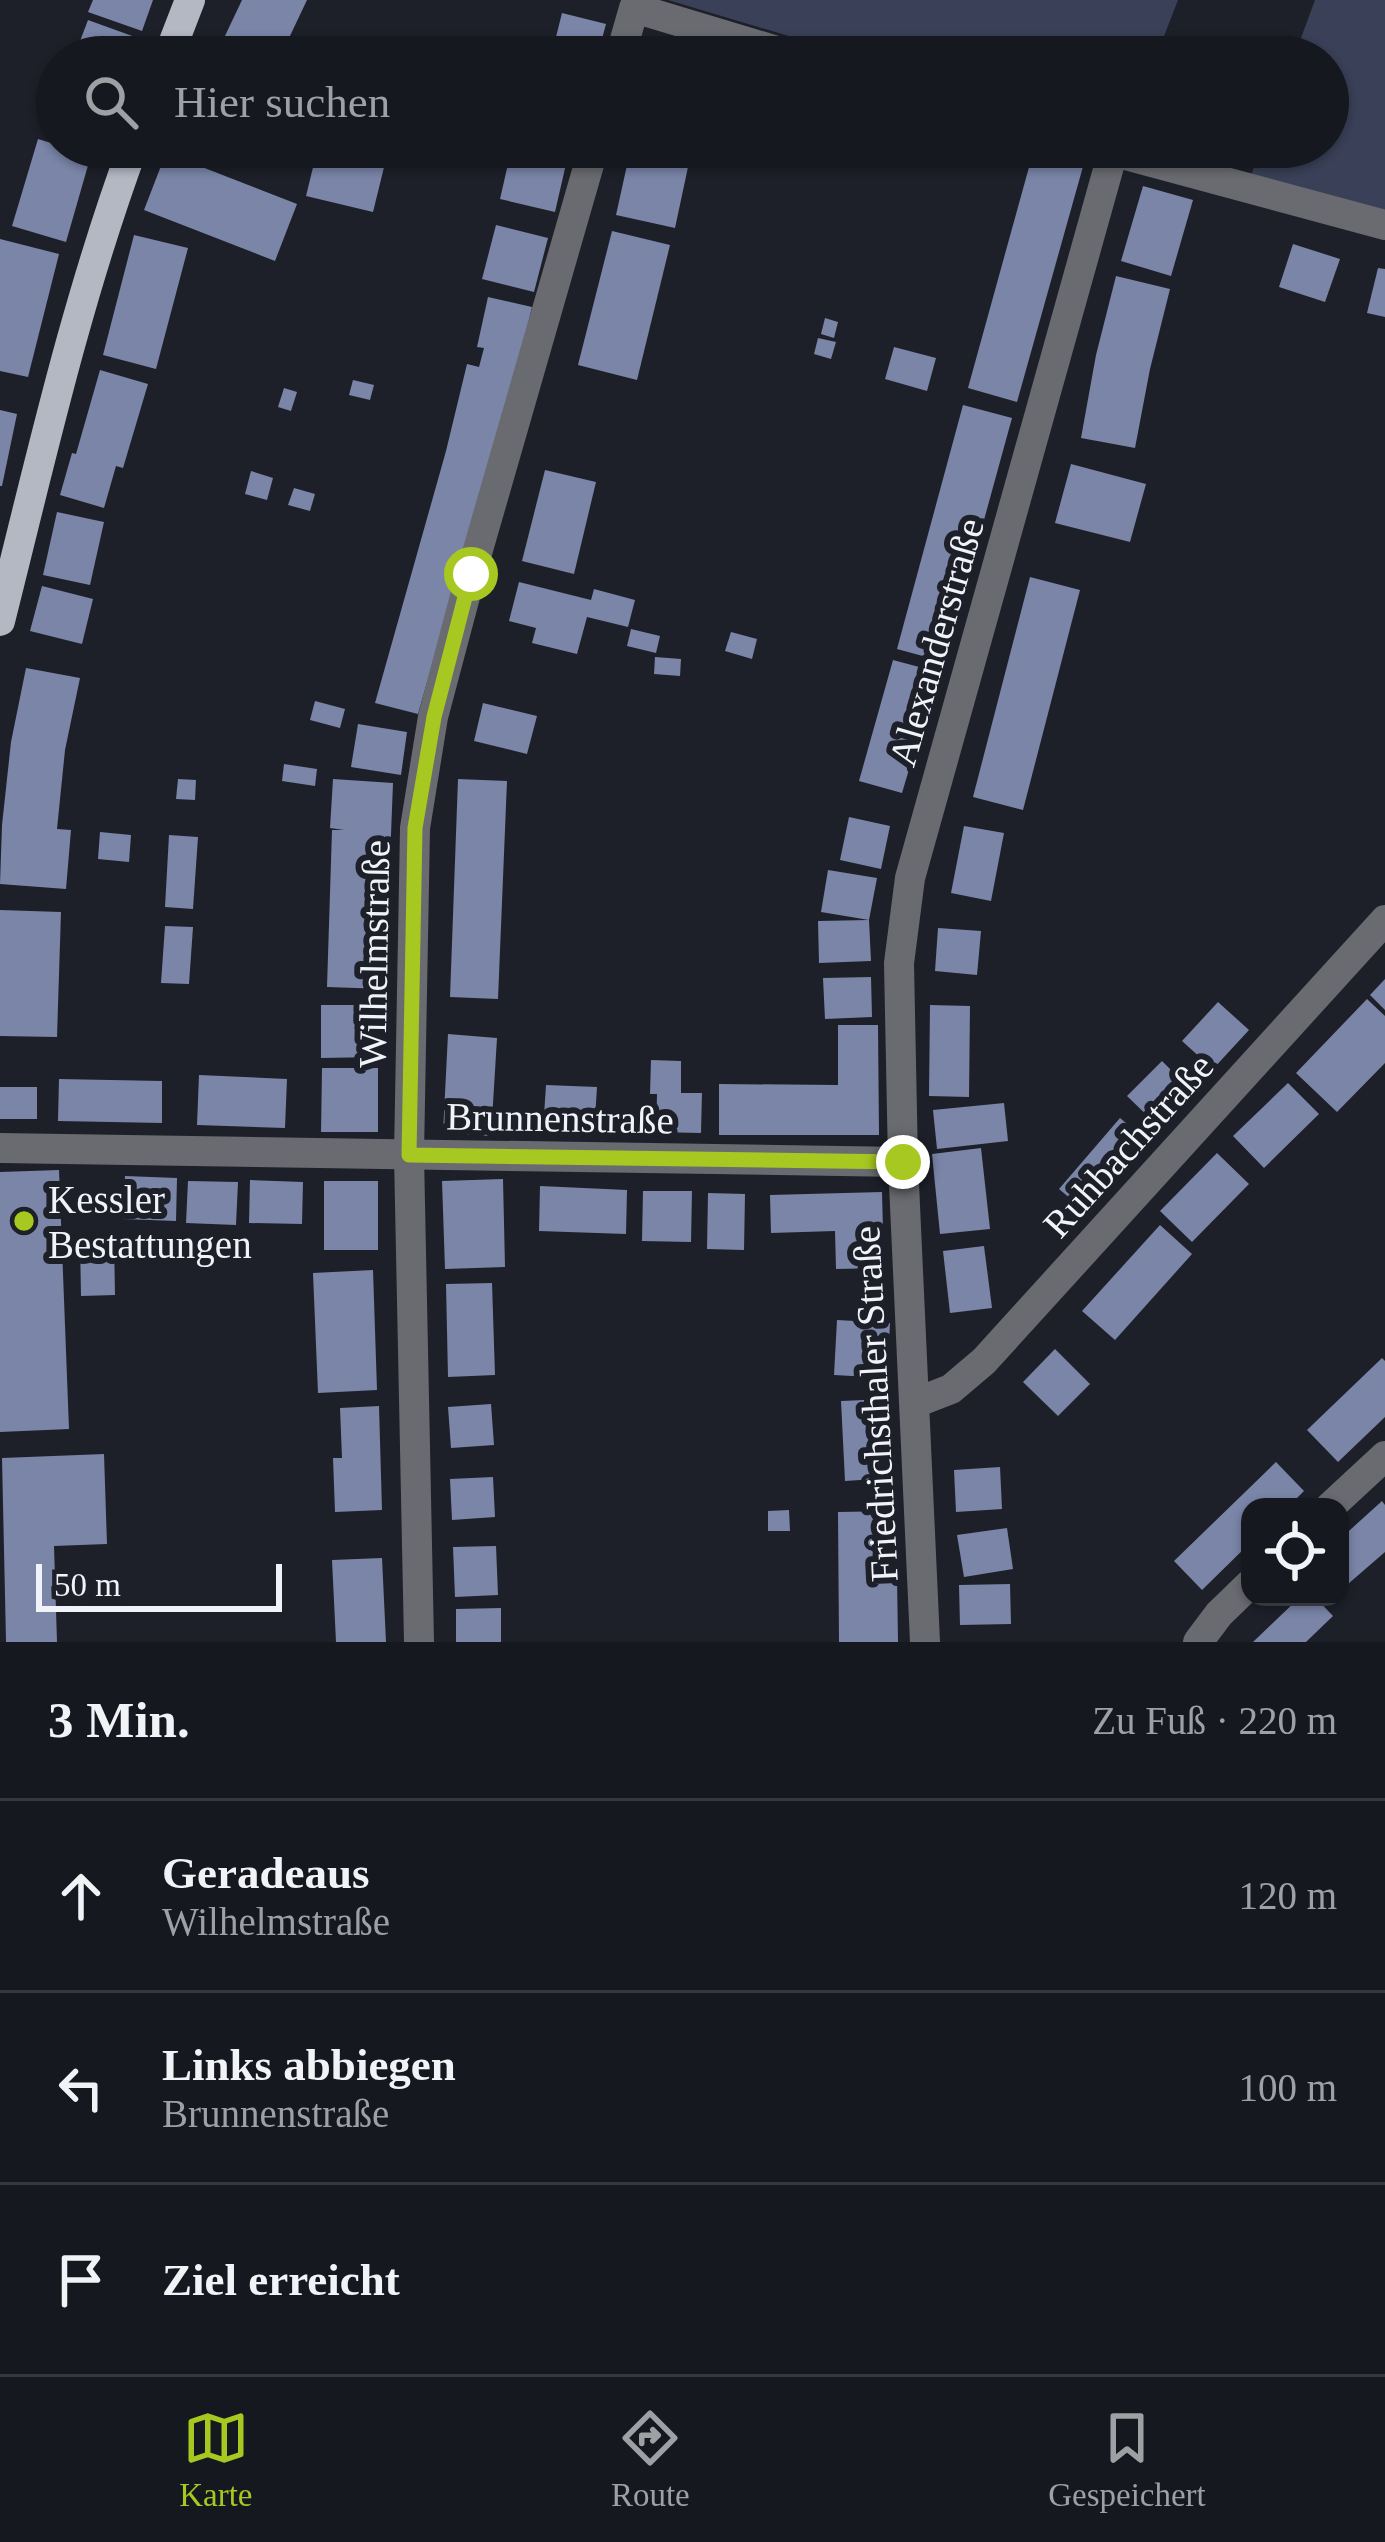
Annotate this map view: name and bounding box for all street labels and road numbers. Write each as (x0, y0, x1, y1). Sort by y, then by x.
street label: Alexanderstraße (880, 513, 992, 771)
street label: Wilhelmstraße (351, 840, 397, 1068)
street label: Ruhbachstraße (1034, 1044, 1222, 1246)
street label: Brunnenstraße (446, 1095, 674, 1141)
street label: Friedrichsthaler Straße (844, 1225, 906, 1583)

